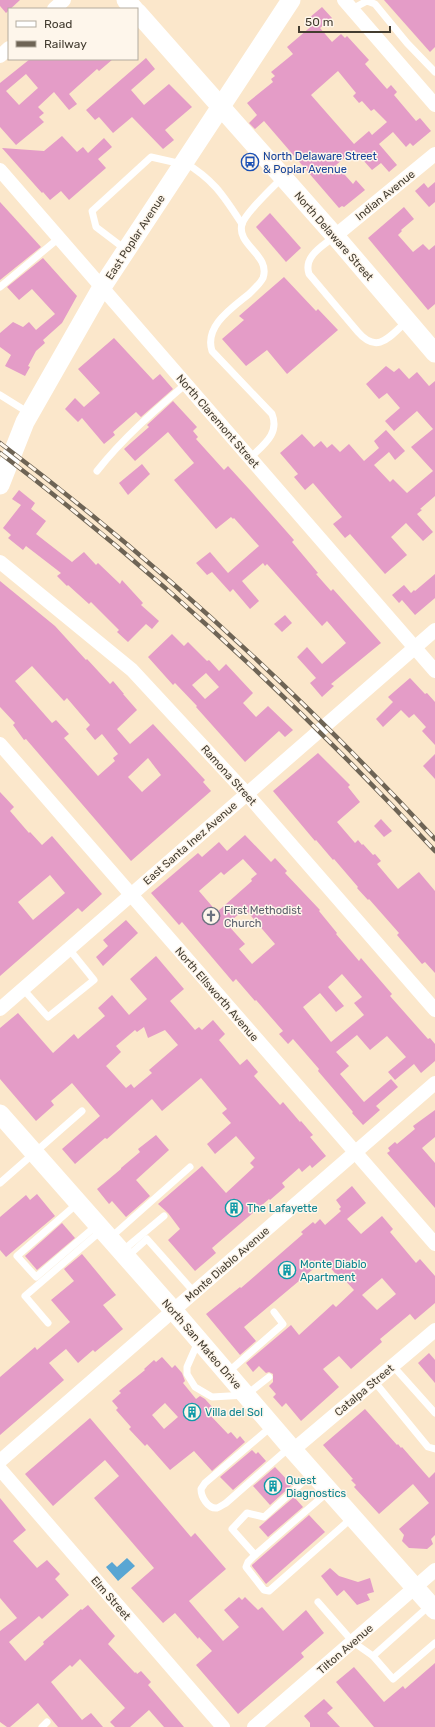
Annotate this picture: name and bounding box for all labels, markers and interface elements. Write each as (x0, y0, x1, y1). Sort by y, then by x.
legend (8, 8, 138, 60)
scale bar (299, 8, 390, 34)
text: 50 m (305, 15, 333, 29)
text: Road (44, 17, 72, 31)
text: Railway (44, 37, 87, 51)
place label: North Delaware Street & Poplar Avenue (263, 150, 377, 176)
bus stop icon: North Delaware Street & Poplar Avenue (240, 152, 260, 172)
street label: Indian Avenue (353, 168, 418, 223)
street label: North Delaware Street (291, 189, 376, 284)
street label: East Poplar Avenue (103, 192, 168, 282)
street label: North Claremont Street (173, 372, 262, 471)
street label: Ramona Street (198, 743, 260, 809)
street label: East Santa Inez Avenue (141, 799, 240, 888)
place label: First Methodist Church (224, 904, 302, 930)
church icon: First Methodist Church (201, 906, 221, 926)
street label: North Ellsworth Avenue (172, 945, 261, 1044)
building icon: The Lafayette (224, 1198, 244, 1218)
place label: The Lafayette (247, 1202, 318, 1215)
street label: Monte Diablo Avenue (182, 1224, 272, 1305)
place label: Monte Diablo Apartment (300, 1258, 367, 1284)
building icon: Monte Diablo Apartment (277, 1260, 297, 1280)
street label: North San Mateo Drive (159, 1297, 244, 1392)
street label: Catalpa Street (332, 1361, 397, 1419)
building icon: Villa del Sol (182, 1402, 202, 1422)
place label: Villa del Sol (205, 1406, 263, 1419)
place label: Quest Diagnostics (286, 1474, 346, 1500)
building icon: Quest Diagnostics (263, 1476, 283, 1496)
street label: Elm Street (88, 1574, 134, 1623)
street label: Tilton Avenue (315, 1622, 376, 1677)

